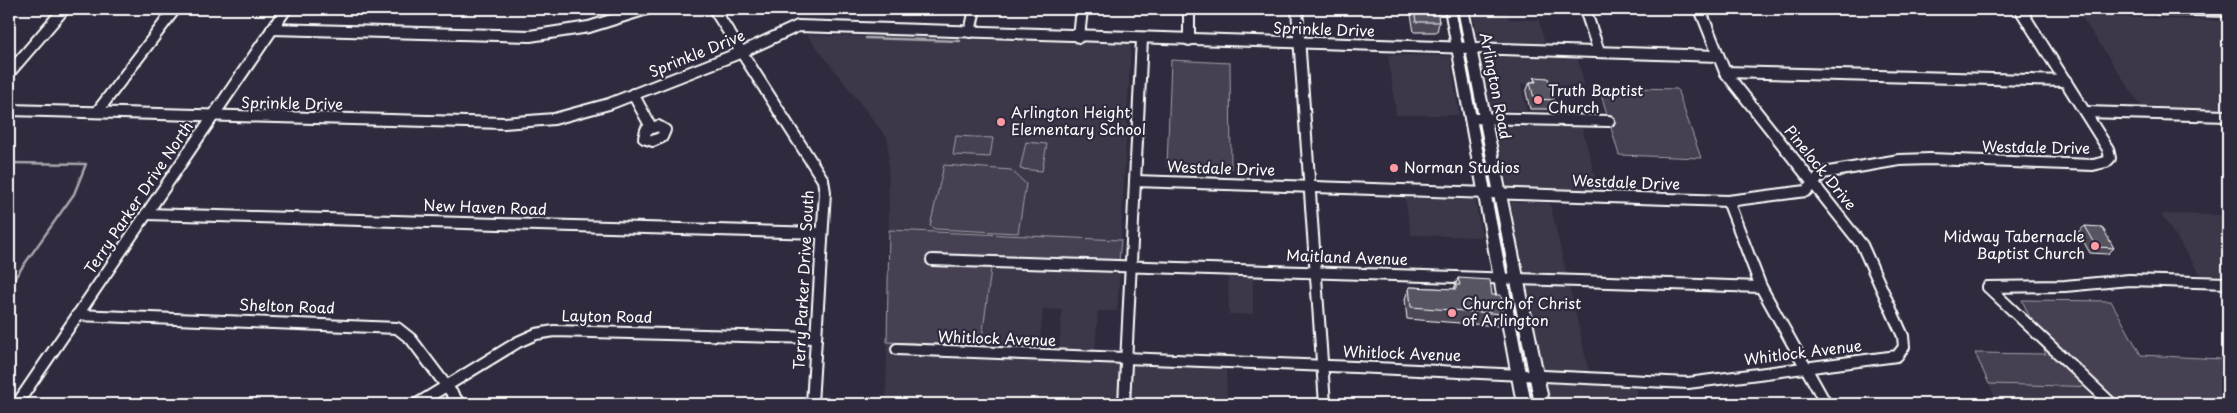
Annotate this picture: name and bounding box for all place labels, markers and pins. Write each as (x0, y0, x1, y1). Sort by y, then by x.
place label: Truth Baptist Church (1548, 78, 1643, 118)
marker: Truth Baptist Church (1532, 94, 1544, 106)
place label: Arlington Height Elementary School (1011, 100, 1146, 140)
marker: Arlington Height Elementary School (995, 116, 1007, 128)
place label: Norman Studios (1404, 155, 1520, 178)
marker: Norman Studios (1388, 162, 1400, 174)
place label: Midway Tabernacle Baptist Church (1944, 224, 2085, 264)
marker: Midway Tabernacle Baptist Church (2089, 240, 2101, 252)
place label: Church of Christ of Arlington (1462, 291, 1581, 331)
marker: Church of Christ of Arlington (1446, 307, 1458, 319)

